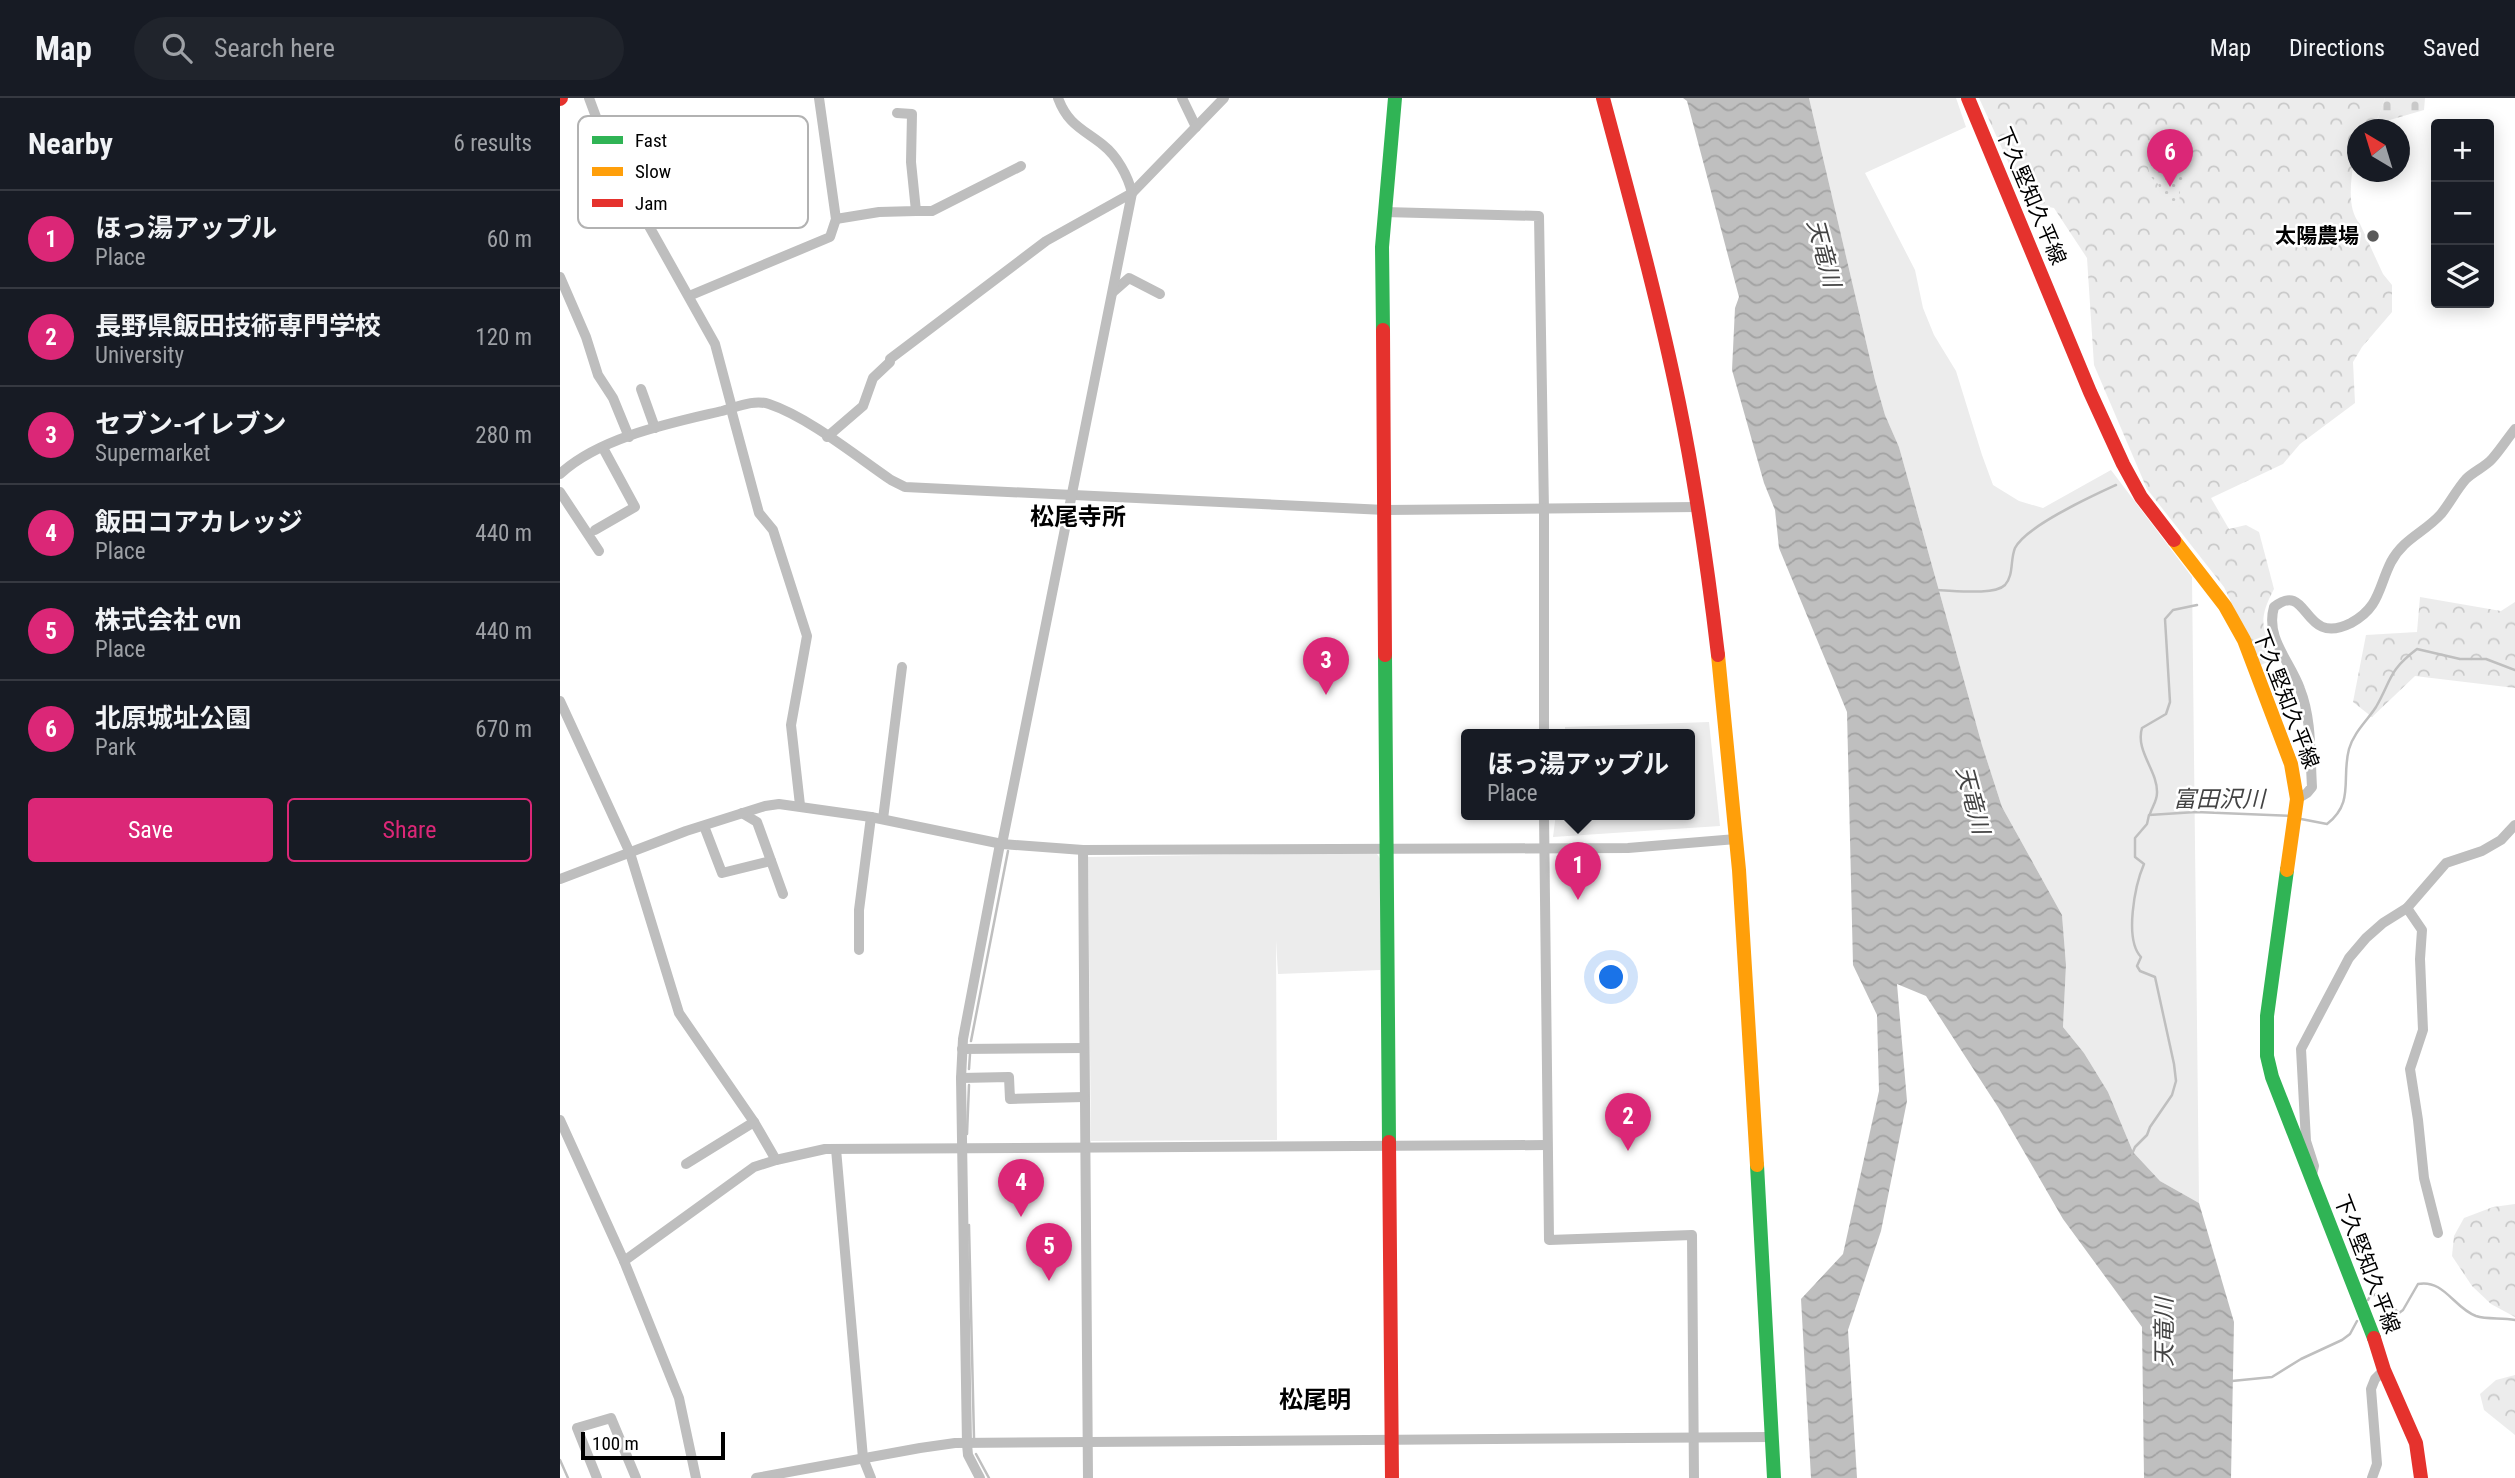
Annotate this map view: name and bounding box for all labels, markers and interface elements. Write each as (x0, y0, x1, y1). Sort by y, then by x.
search box (134, 17, 624, 80)
text: Map (35, 29, 92, 68)
icon: search (158, 29, 196, 67)
text: Search here (214, 33, 335, 63)
text: Map (2210, 34, 2251, 62)
text: Directions (2289, 34, 2385, 62)
text: Saved (2423, 34, 2480, 62)
legend (578, 116, 808, 228)
north arrow (2347, 119, 2410, 182)
map controls (2431, 119, 2494, 308)
button: + (2431, 119, 2494, 182)
street label: 下久堅知久平線 (1991, 124, 2071, 268)
text: Nearby (28, 126, 113, 161)
text: Fast (635, 129, 667, 152)
pin: 6 (2147, 129, 2193, 187)
text: 6 results (454, 130, 532, 157)
text: Slow (635, 160, 671, 183)
button: − (2431, 182, 2494, 245)
text: Jam (635, 192, 668, 215)
text: ほっ湯アップル (95, 213, 277, 243)
water label: 天竜川 (1802, 216, 1846, 293)
place label: 太陽農場 (2275, 224, 2359, 248)
text: 1 (45, 226, 57, 253)
text: 60 m (487, 226, 532, 253)
marker: 太陽農場 (2365, 228, 2381, 244)
text: Place (95, 244, 145, 271)
button: layers (2431, 245, 2494, 308)
text: 長野県飯田技術専門学校 (95, 311, 381, 341)
text: 2 (45, 324, 57, 351)
text: 120 m (475, 324, 532, 351)
text: University (95, 342, 184, 369)
text: セブン-イレブン (95, 409, 286, 439)
text: 3 (45, 422, 57, 449)
text: 280 m (475, 422, 532, 449)
text: Supermarket (95, 440, 210, 467)
district label: 松尾寺所 (1030, 503, 1126, 531)
text: 飯田コアカレッジ (95, 507, 303, 537)
text: 4 (45, 520, 57, 547)
text: 440 m (475, 520, 532, 547)
text: Place (95, 538, 145, 565)
text: 株式会社 cvn (95, 605, 241, 635)
text: 5 (45, 618, 57, 645)
text: 440 m (475, 618, 532, 645)
street label: 下久堅知久平線 (2248, 626, 2324, 772)
text: Place (95, 636, 145, 663)
pin: 3 (1303, 637, 1349, 695)
text: 北原城址公園 (95, 703, 251, 733)
text: 6 (45, 716, 57, 743)
text: 670 m (475, 716, 532, 743)
popup (1461, 729, 1695, 820)
text: Park (95, 734, 136, 761)
text: ほっ湯アップル (1487, 749, 1669, 779)
water label: 天竜川 (1951, 763, 1995, 840)
text: Place (1487, 780, 1537, 807)
water label: 富田沢川 (2173, 786, 2268, 813)
button: Save (28, 798, 273, 862)
button: Share (287, 798, 532, 862)
pin: 1 (1555, 842, 1601, 900)
your location (1594, 960, 1628, 994)
pin: 2 (1605, 1093, 1651, 1151)
pin: 4 (998, 1159, 1044, 1217)
street label: 下久堅知久平線 (2329, 1191, 2405, 1337)
pin: 5 (1026, 1223, 1072, 1281)
water label: 天竜川 (2151, 1295, 2178, 1367)
district label: 松尾明 (1279, 1386, 1351, 1414)
scale bar (581, 1429, 724, 1461)
text: 100 m (592, 1432, 639, 1455)

